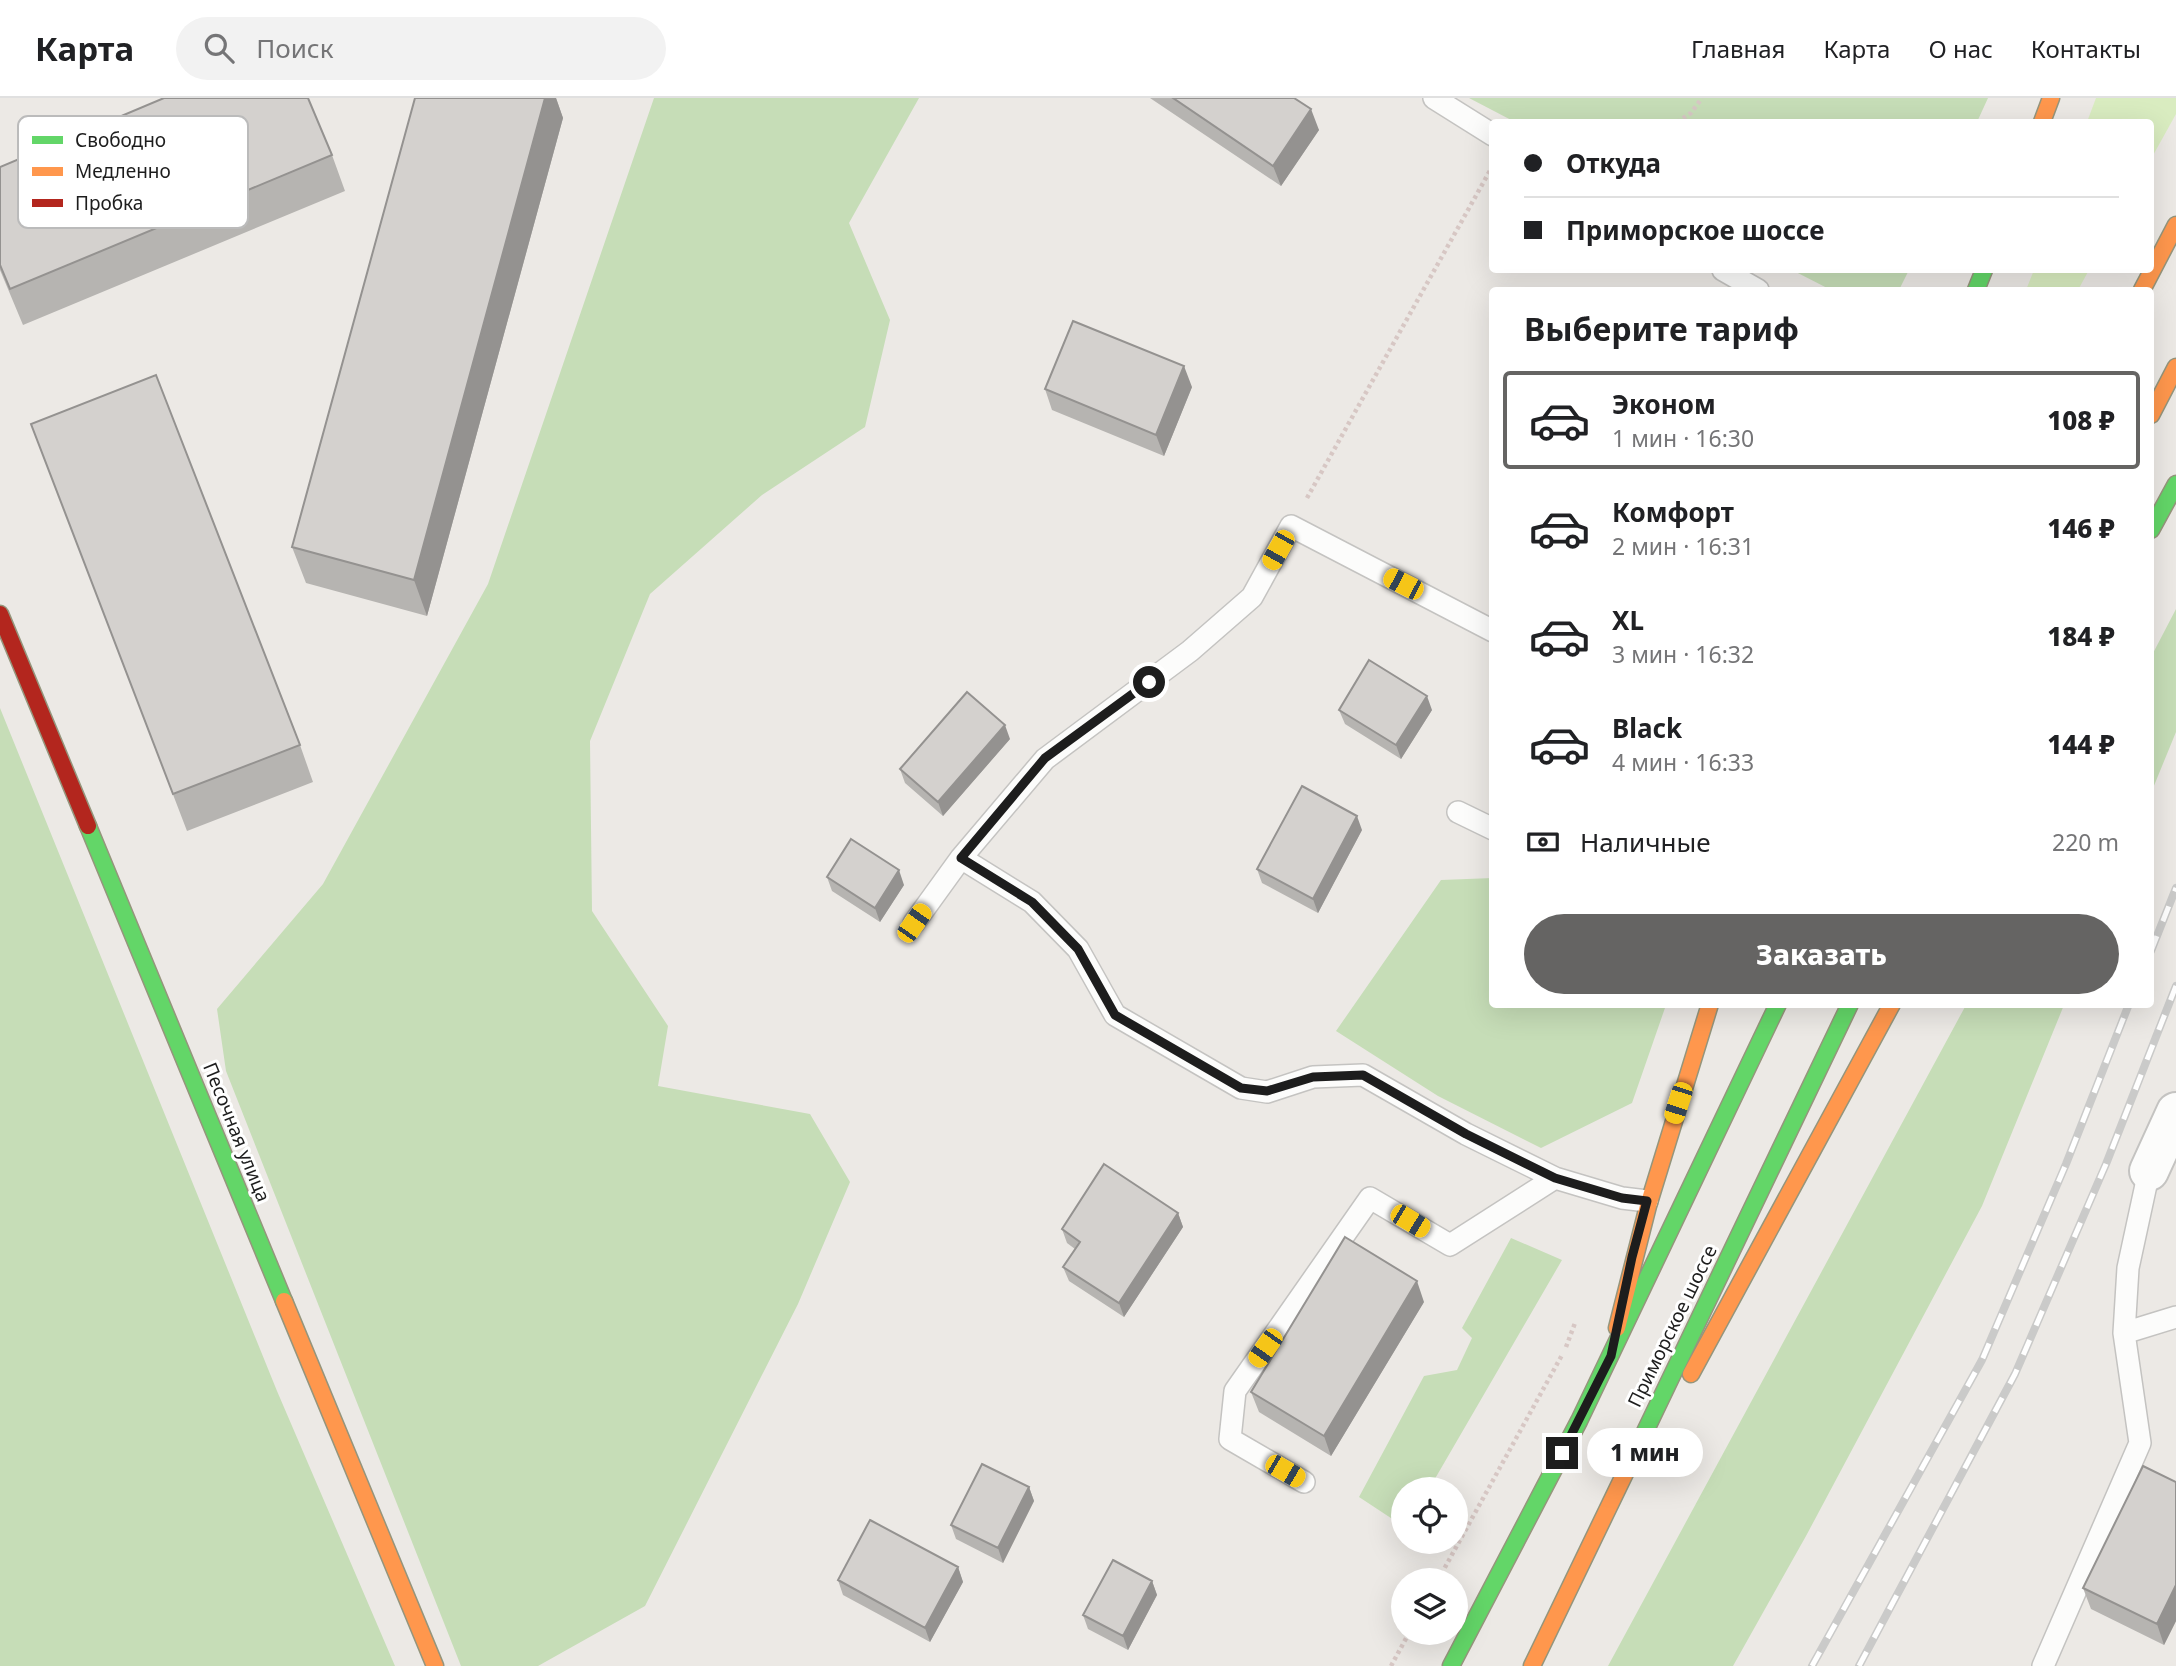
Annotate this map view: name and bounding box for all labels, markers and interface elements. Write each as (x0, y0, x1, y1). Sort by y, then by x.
search box (176, 17, 666, 80)
text: Карта (35, 26, 134, 71)
icon: search (200, 29, 238, 67)
text: Поиск (256, 30, 333, 66)
text: Главная (1691, 32, 1785, 65)
text: Карта (1823, 32, 1890, 65)
text: О нас (1928, 32, 1993, 65)
text: Контакты (2031, 32, 2141, 65)
legend (18, 116, 248, 228)
text: Свободно (75, 127, 166, 153)
text: Откуда (1566, 145, 1661, 181)
text: Медленно (75, 158, 171, 184)
text: Пробка (75, 190, 143, 216)
text: Приморское шоссе (1566, 212, 1824, 248)
text: Выберите тариф (1524, 307, 1799, 350)
text: Эконом (1612, 386, 1716, 422)
icon: car (1528, 389, 1591, 452)
text: 108 ₽ (2047, 402, 2115, 438)
text: 1 мин · 16:30 (1612, 422, 1754, 454)
text: Комфорт (1612, 494, 1734, 530)
icon: car (1528, 497, 1591, 560)
text: 146 ₽ (2047, 510, 2115, 546)
car (1259, 527, 1298, 573)
text: 2 мин · 16:31 (1612, 530, 1754, 562)
car (1380, 565, 1427, 603)
text: XL (1612, 602, 1644, 638)
icon: car (1528, 605, 1591, 668)
text: 184 ₽ (2047, 618, 2115, 654)
text: 3 мин · 16:32 (1612, 638, 1754, 670)
route start (1133, 666, 1165, 698)
text: Black (1612, 710, 1682, 746)
icon: car (1528, 713, 1591, 776)
text: 144 ₽ (2047, 726, 2115, 762)
text: 4 мин · 16:33 (1612, 746, 1754, 778)
icon: cash (1524, 823, 1562, 861)
text: Наличные (1580, 824, 1711, 860)
text: 220 m (2052, 826, 2119, 858)
car (894, 900, 935, 946)
button: Заказать (1524, 914, 2119, 994)
street label: Песочная улица (197, 1059, 277, 1205)
car (1662, 1080, 1695, 1126)
car (1387, 1201, 1434, 1241)
street label: Приморское шоссе (1621, 1240, 1723, 1412)
car (1245, 1325, 1286, 1371)
callout: 1 мин (1586, 1428, 1702, 1478)
text: 1 мин (1610, 1436, 1680, 1468)
route end (1546, 1437, 1578, 1469)
car (1262, 1451, 1309, 1491)
map controls (1391, 1477, 1468, 1645)
button: locate (1391, 1477, 1468, 1554)
button: layers (1391, 1568, 1468, 1645)

